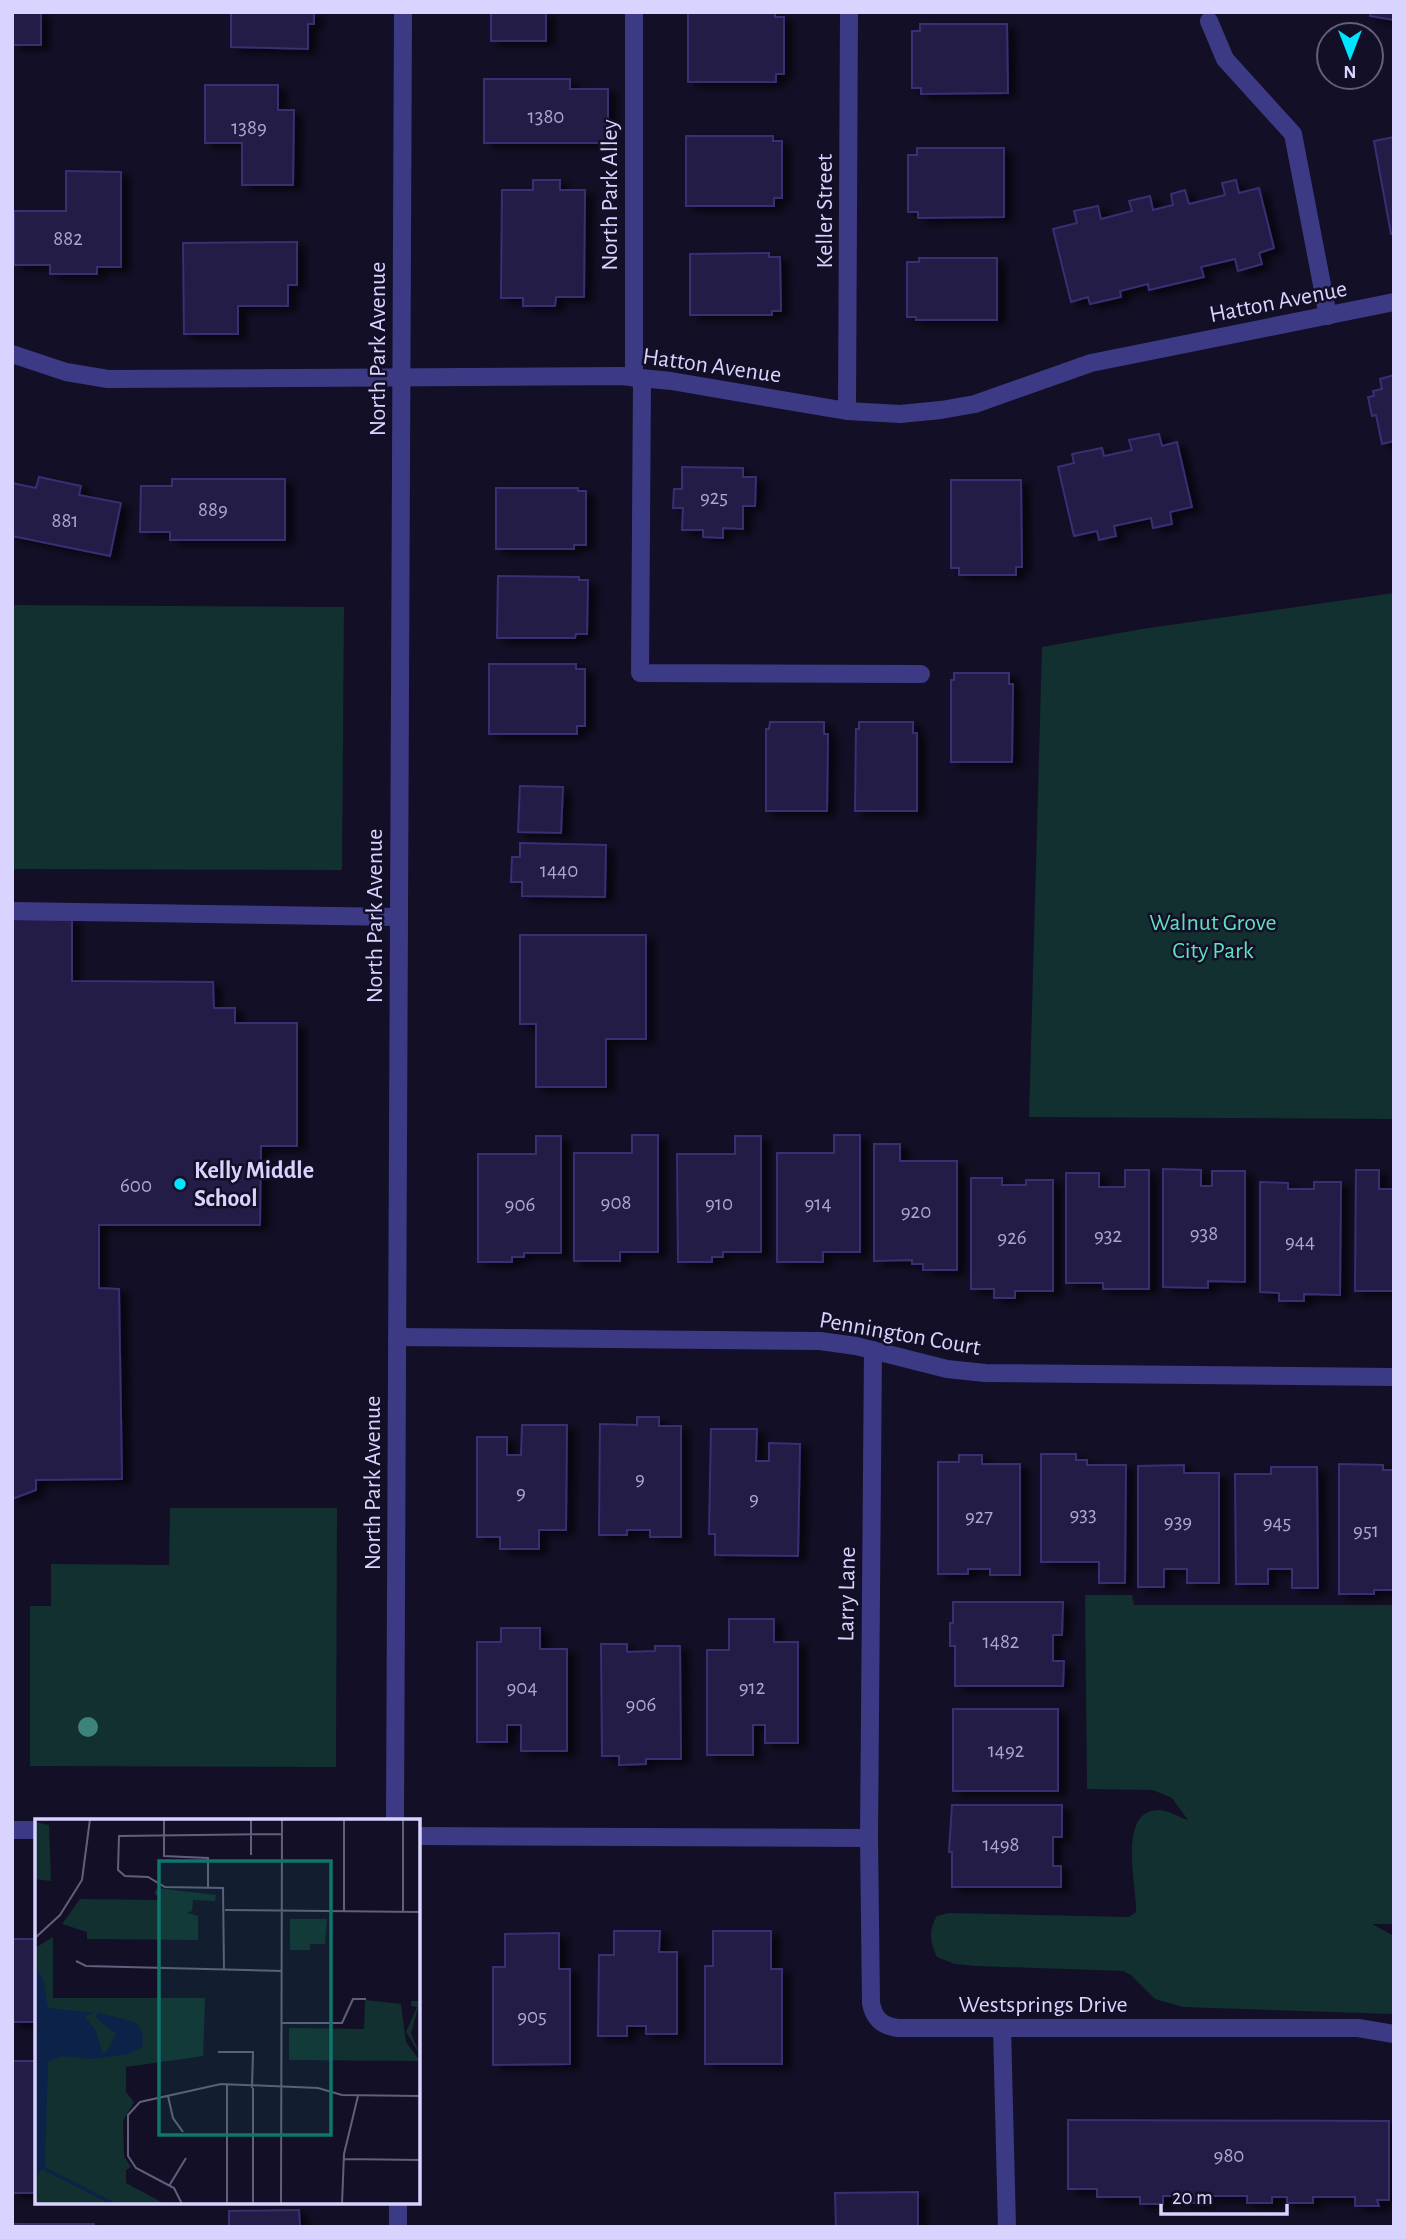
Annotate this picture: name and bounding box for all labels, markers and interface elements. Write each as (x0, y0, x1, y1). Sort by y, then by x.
north arrow (1315, 21, 1385, 91)
text: N (1343, 62, 1357, 81)
house number: 1380 (528, 106, 564, 127)
house number: 1389 (231, 117, 267, 138)
street label: North Park Alley (598, 119, 622, 271)
street label: Keller Street (813, 153, 837, 268)
house number: 882 (53, 228, 83, 249)
street label: North Park Avenue (366, 262, 390, 436)
street label: Hatton Avenue (1207, 277, 1349, 327)
street label: Hatton Avenue (641, 344, 783, 388)
house number: 925 (700, 487, 728, 508)
house number: 889 (198, 499, 228, 520)
house number: 881 (51, 510, 79, 531)
street label: North Park Avenue (363, 829, 387, 1003)
house number: 1440 (540, 860, 578, 881)
park label: Walnut Grove City Park (1149, 911, 1277, 963)
place label: Kelly Middle School (194, 1159, 314, 1211)
house number: 600 (120, 1175, 152, 1196)
marker: Kelly Middle School (172, 1176, 188, 1192)
house number: 908 (601, 1192, 631, 1213)
house number: 910 (705, 1193, 733, 1214)
house number: 914 (804, 1193, 832, 1214)
house number: 906 (505, 1194, 535, 1215)
house number: 920 (901, 1201, 931, 1222)
house number: 938 (1190, 1223, 1218, 1244)
house number: 932 (1094, 1225, 1122, 1246)
house number: 926 (997, 1227, 1027, 1248)
house number: 944 (1285, 1231, 1315, 1252)
street label: Pennington Court (817, 1308, 983, 1360)
street label: North Park Avenue (361, 1396, 385, 1570)
house number: 9 (635, 1468, 645, 1489)
house number: 9 (516, 1482, 526, 1503)
house number: 9 (749, 1488, 759, 1509)
house number: 933 (1069, 1504, 1097, 1525)
house number: 927 (965, 1506, 993, 1527)
house number: 939 (1164, 1511, 1192, 1532)
house number: 945 (1263, 1512, 1291, 1533)
house number: 951 (1353, 1520, 1379, 1541)
street label: Larry Lane (834, 1546, 860, 1642)
house number: 1482 (983, 1631, 1019, 1652)
house number: 904 (506, 1677, 538, 1698)
house number: 912 (739, 1677, 765, 1698)
house number: 906 (626, 1694, 656, 1715)
house number: 1492 (988, 1740, 1024, 1761)
inset map (35, 1819, 420, 2204)
house number: 1498 (982, 1834, 1020, 1855)
street label: Westsprings Drive (958, 1993, 1128, 2017)
house number: 905 (517, 2006, 547, 2027)
house number: 980 (1214, 2145, 1244, 2166)
scale bar (1161, 2172, 1287, 2216)
text: 20 m (1172, 2187, 1213, 2208)

